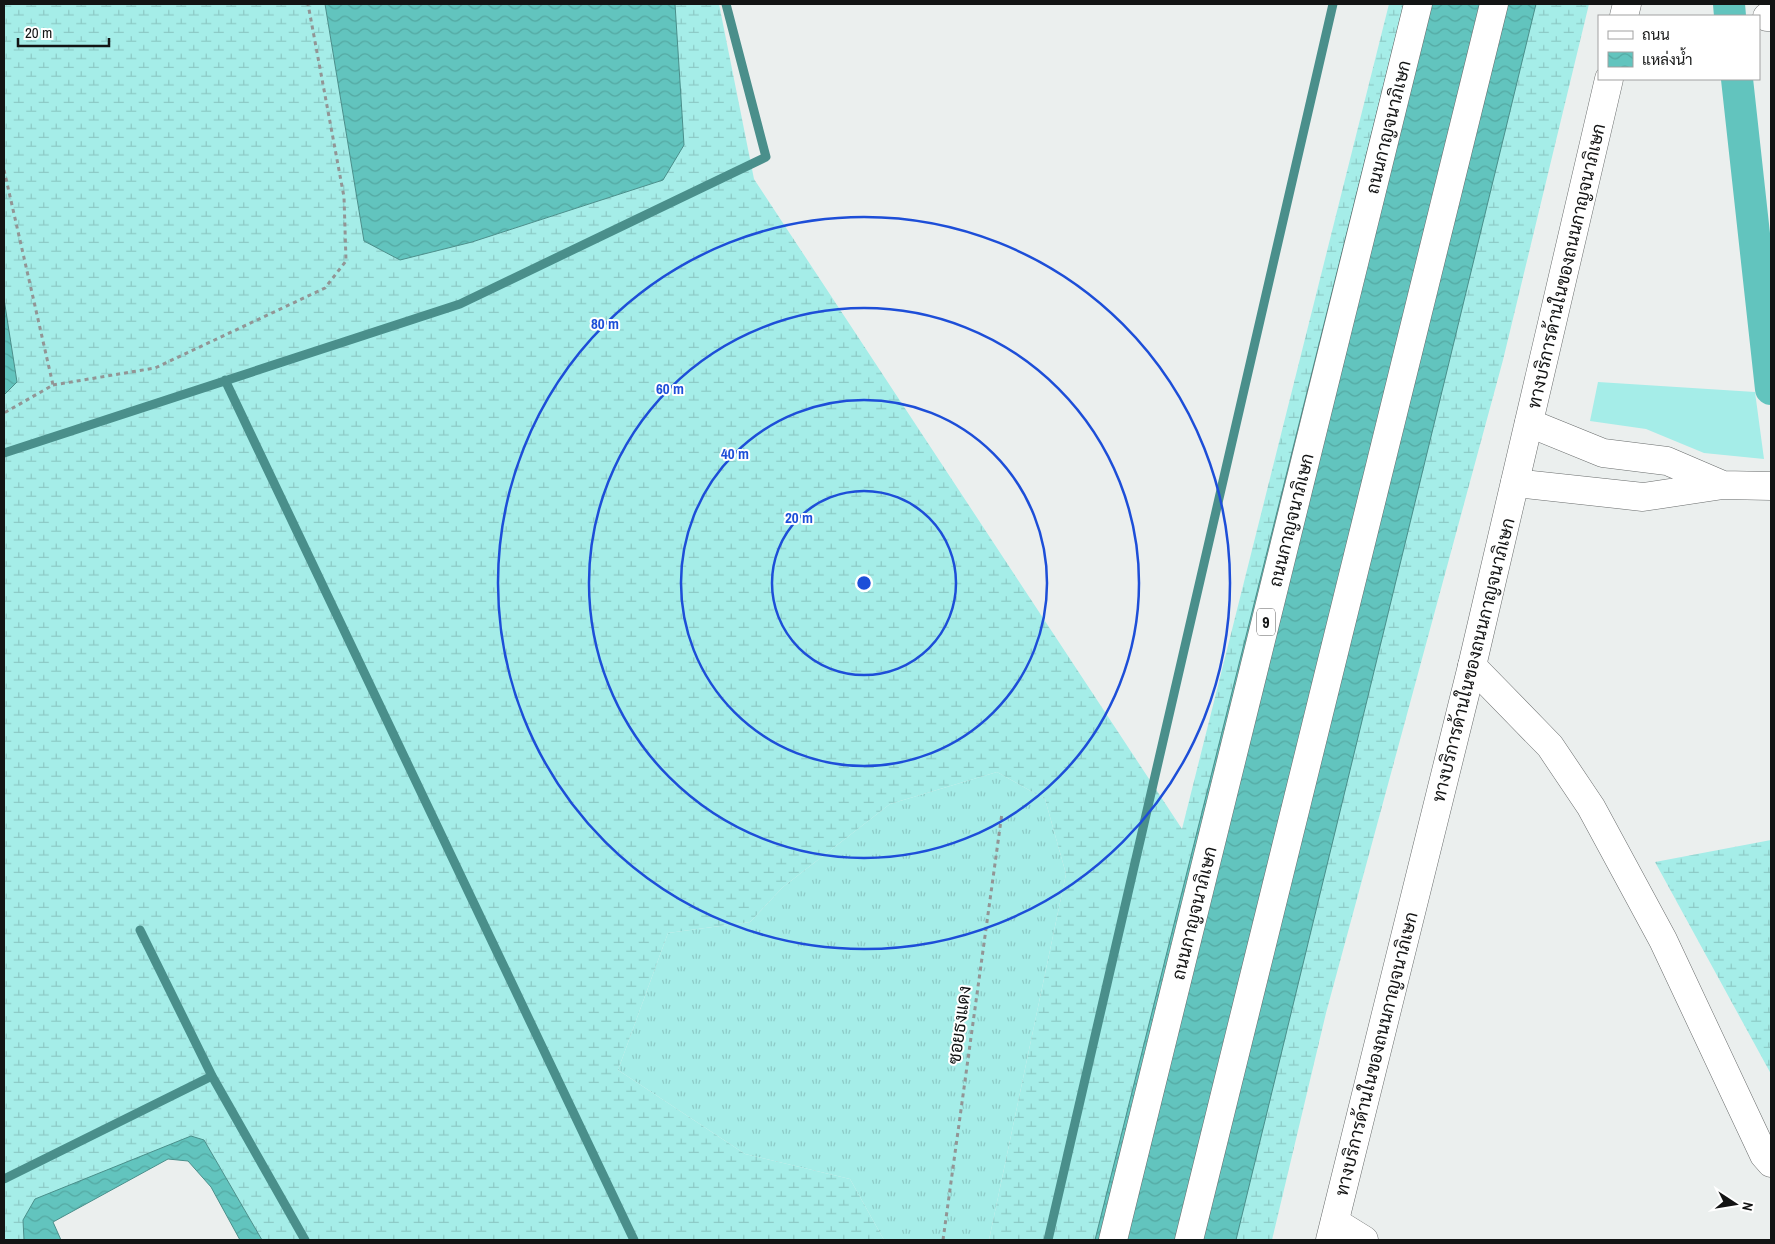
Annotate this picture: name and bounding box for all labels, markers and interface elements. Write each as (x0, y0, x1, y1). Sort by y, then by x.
scale bar (18, 15, 109, 47)
legend (1598, 15, 1760, 80)
text: 20 m (25, 22, 52, 43)
text: ถนน (1642, 24, 1670, 45)
text: แหล่งน้ำ (1642, 47, 1693, 70)
street label: ถนนกาญจนาภิเษก (1359, 58, 1417, 196)
street label: ทางบริการด้านในของถนนกาญจนาภิเษก (1521, 121, 1611, 411)
text: 80 m (591, 313, 619, 334)
text: 60 m (656, 378, 684, 399)
text: 40 m (721, 443, 749, 464)
street label: ถนนกาญจนาภิเษก (1262, 451, 1320, 589)
text: 20 m (785, 507, 813, 528)
street label: ทางบริการด้านในของถนนกาญจนาภิเษก (1426, 515, 1520, 805)
centre of rings (855, 574, 873, 592)
road number: 9 (1257, 608, 1275, 636)
street label: ถนนกาญจนาภิเษก (1165, 844, 1223, 982)
street label: ทางบริการด้านในของถนนกาญจนาภิเษก (1329, 909, 1423, 1199)
street label: ซอยธงแดง (941, 984, 977, 1066)
north arrow (1710, 1179, 1760, 1229)
text: N (1738, 1201, 1757, 1213)

